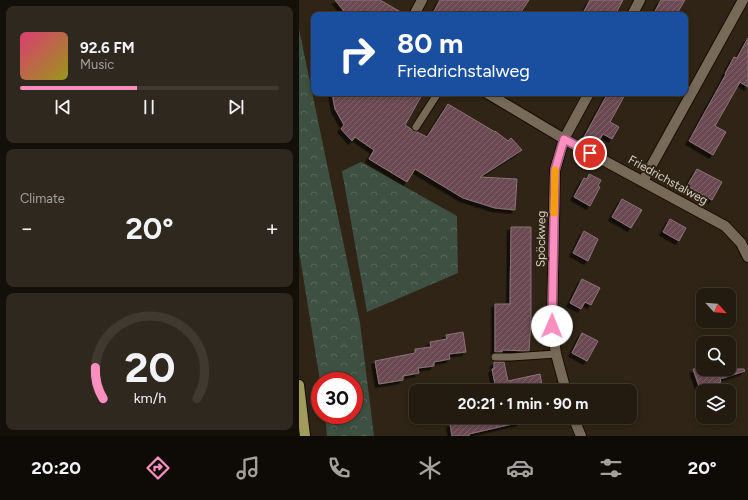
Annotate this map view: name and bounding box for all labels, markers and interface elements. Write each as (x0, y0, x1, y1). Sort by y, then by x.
text: 80 m (397, 26, 463, 60)
icon: right (331, 28, 383, 80)
text: 92.6 FM (80, 39, 135, 57)
text: Music (80, 57, 114, 72)
text: Friedrichstalweg (397, 60, 530, 82)
icon: previous (52, 96, 74, 118)
icon: pause (138, 96, 160, 118)
icon: next (225, 96, 247, 118)
pin (573, 136, 607, 170)
icon: arrive (579, 142, 601, 164)
street label: Friedrichstalweg (626, 152, 710, 208)
text: Climate (20, 191, 65, 206)
text: 20° (125, 210, 174, 247)
street label: Spöckweg (534, 211, 548, 267)
text: − (20, 215, 34, 242)
text: + (265, 215, 279, 242)
north arrow (696, 288, 736, 328)
map controls (696, 288, 736, 424)
position arrow (531, 305, 573, 347)
button: search (696, 336, 736, 376)
text: 20 (124, 342, 175, 392)
speed limit sign: 30 (311, 372, 363, 424)
button: layers (696, 384, 736, 424)
text: km/h (133, 389, 166, 407)
text: 20:21 · 1 min · 90 m (458, 395, 588, 413)
icon: directions (144, 454, 172, 482)
icon: music (234, 454, 262, 482)
icon: phone (325, 454, 353, 482)
icon: climate (416, 454, 444, 482)
icon: car (506, 454, 534, 482)
icon: filters (597, 454, 625, 482)
text: 20:20 (31, 457, 81, 479)
text: 20° (688, 457, 717, 479)

